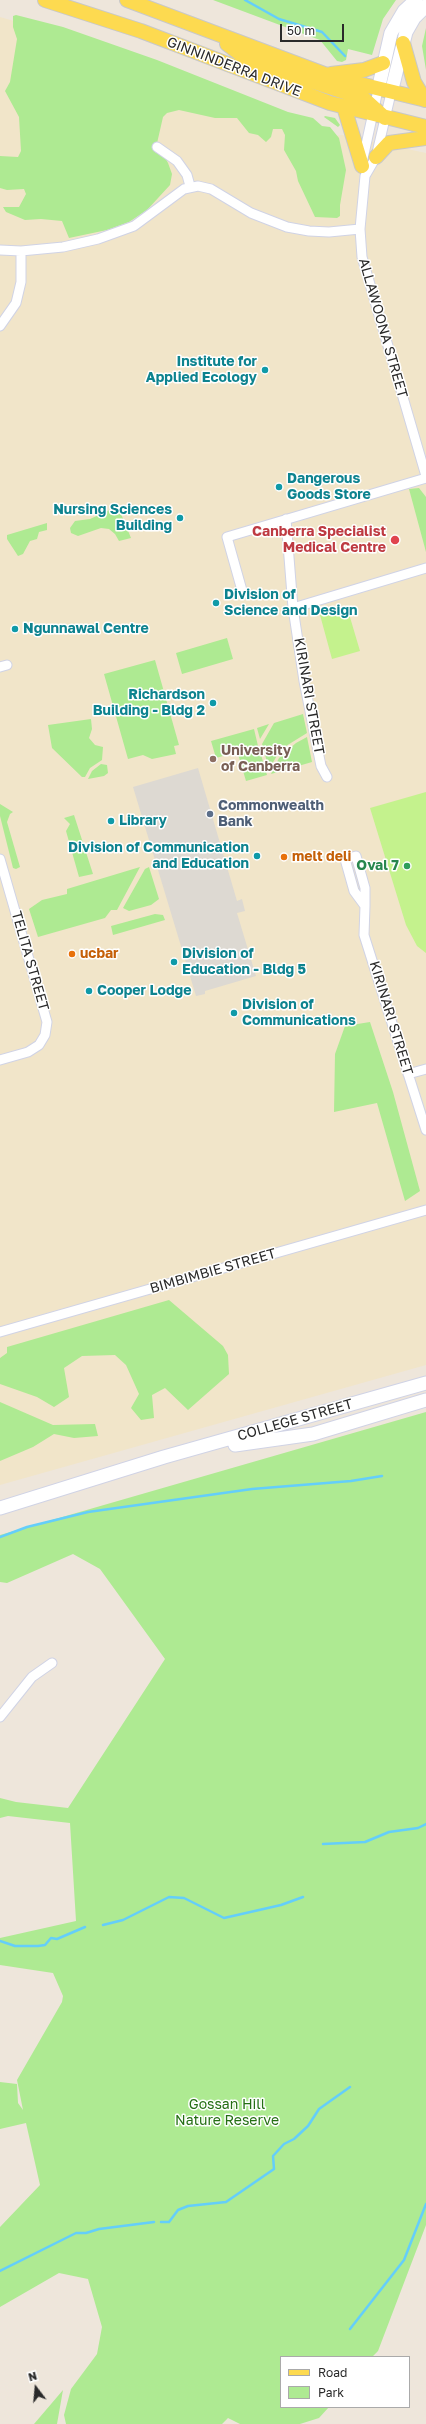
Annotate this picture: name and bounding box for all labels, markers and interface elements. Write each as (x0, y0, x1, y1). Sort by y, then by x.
scale bar (282, 16, 346, 42)
text: 50 m (287, 23, 315, 38)
street label: GINNINDERRA DRIVE (164, 34, 304, 100)
street label: ALLAWOONA STREET (355, 256, 411, 400)
place label: Institute for Applied Ecology (146, 354, 257, 386)
marker: Institute for Applied Ecology (260, 365, 270, 375)
place label: Dangerous Goods Store (287, 471, 371, 504)
marker: Dangerous Goods Store (274, 482, 284, 492)
place label: Nursing Sciences Building (53, 502, 172, 534)
marker: Nursing Sciences Building (175, 513, 185, 523)
place label: Canberra Specialist Medical Centre (252, 524, 386, 556)
marker: Canberra Specialist Medical Centre (389, 534, 401, 546)
place label: Division of Science and Design (224, 587, 358, 620)
marker: Division of Science and Design (211, 598, 221, 608)
place label: Ngunnawal Centre (23, 621, 149, 637)
marker: Ngunnawal Centre (10, 624, 20, 634)
street label: KIRINARI STREET (290, 636, 328, 756)
place label: Richardson Building - Bldg 2 (93, 687, 205, 720)
marker: Richardson Building - Bldg 2 (208, 698, 218, 708)
place label: University of Canberra (221, 743, 300, 776)
marker: University of Canberra (208, 754, 218, 764)
place label: Commonwealth Bank (218, 798, 324, 830)
marker: Commonwealth Bank (205, 809, 215, 819)
place label: Library (119, 813, 167, 829)
marker: Library (106, 816, 116, 826)
place label: Division of Communication and Education (68, 840, 249, 872)
place label: melt deli (292, 849, 351, 865)
marker: Division of Communication and Education (252, 851, 262, 861)
marker: melt deli (279, 852, 289, 862)
place label: Oval 7 (356, 858, 399, 874)
marker: Oval 7 (402, 861, 412, 871)
street label: TELITA STREET (8, 909, 52, 1013)
place label: ucbar (80, 946, 119, 962)
place label: Division of Education - Bldg 5 (182, 946, 306, 978)
marker: ucbar (67, 949, 77, 959)
marker: Division of Education - Bldg 5 (169, 957, 179, 967)
street label: KIRINARI STREET (366, 959, 416, 1077)
place label: Cooper Lodge (97, 983, 191, 999)
marker: Cooper Lodge (84, 986, 94, 996)
place label: Division of Communications (242, 997, 356, 1030)
marker: Division of Communications (229, 1008, 239, 1018)
street label: BIMBIMBIE STREET (148, 1245, 278, 1297)
street label: COLLEGE STREET (235, 1396, 355, 1444)
park label: Gossan Hill Nature Reserve (175, 2097, 279, 2130)
legend (280, 2356, 410, 2408)
text: Road (318, 2365, 347, 2380)
north arrow (16, 2368, 56, 2408)
text: N (27, 2369, 38, 2383)
text: Park (318, 2385, 344, 2400)

